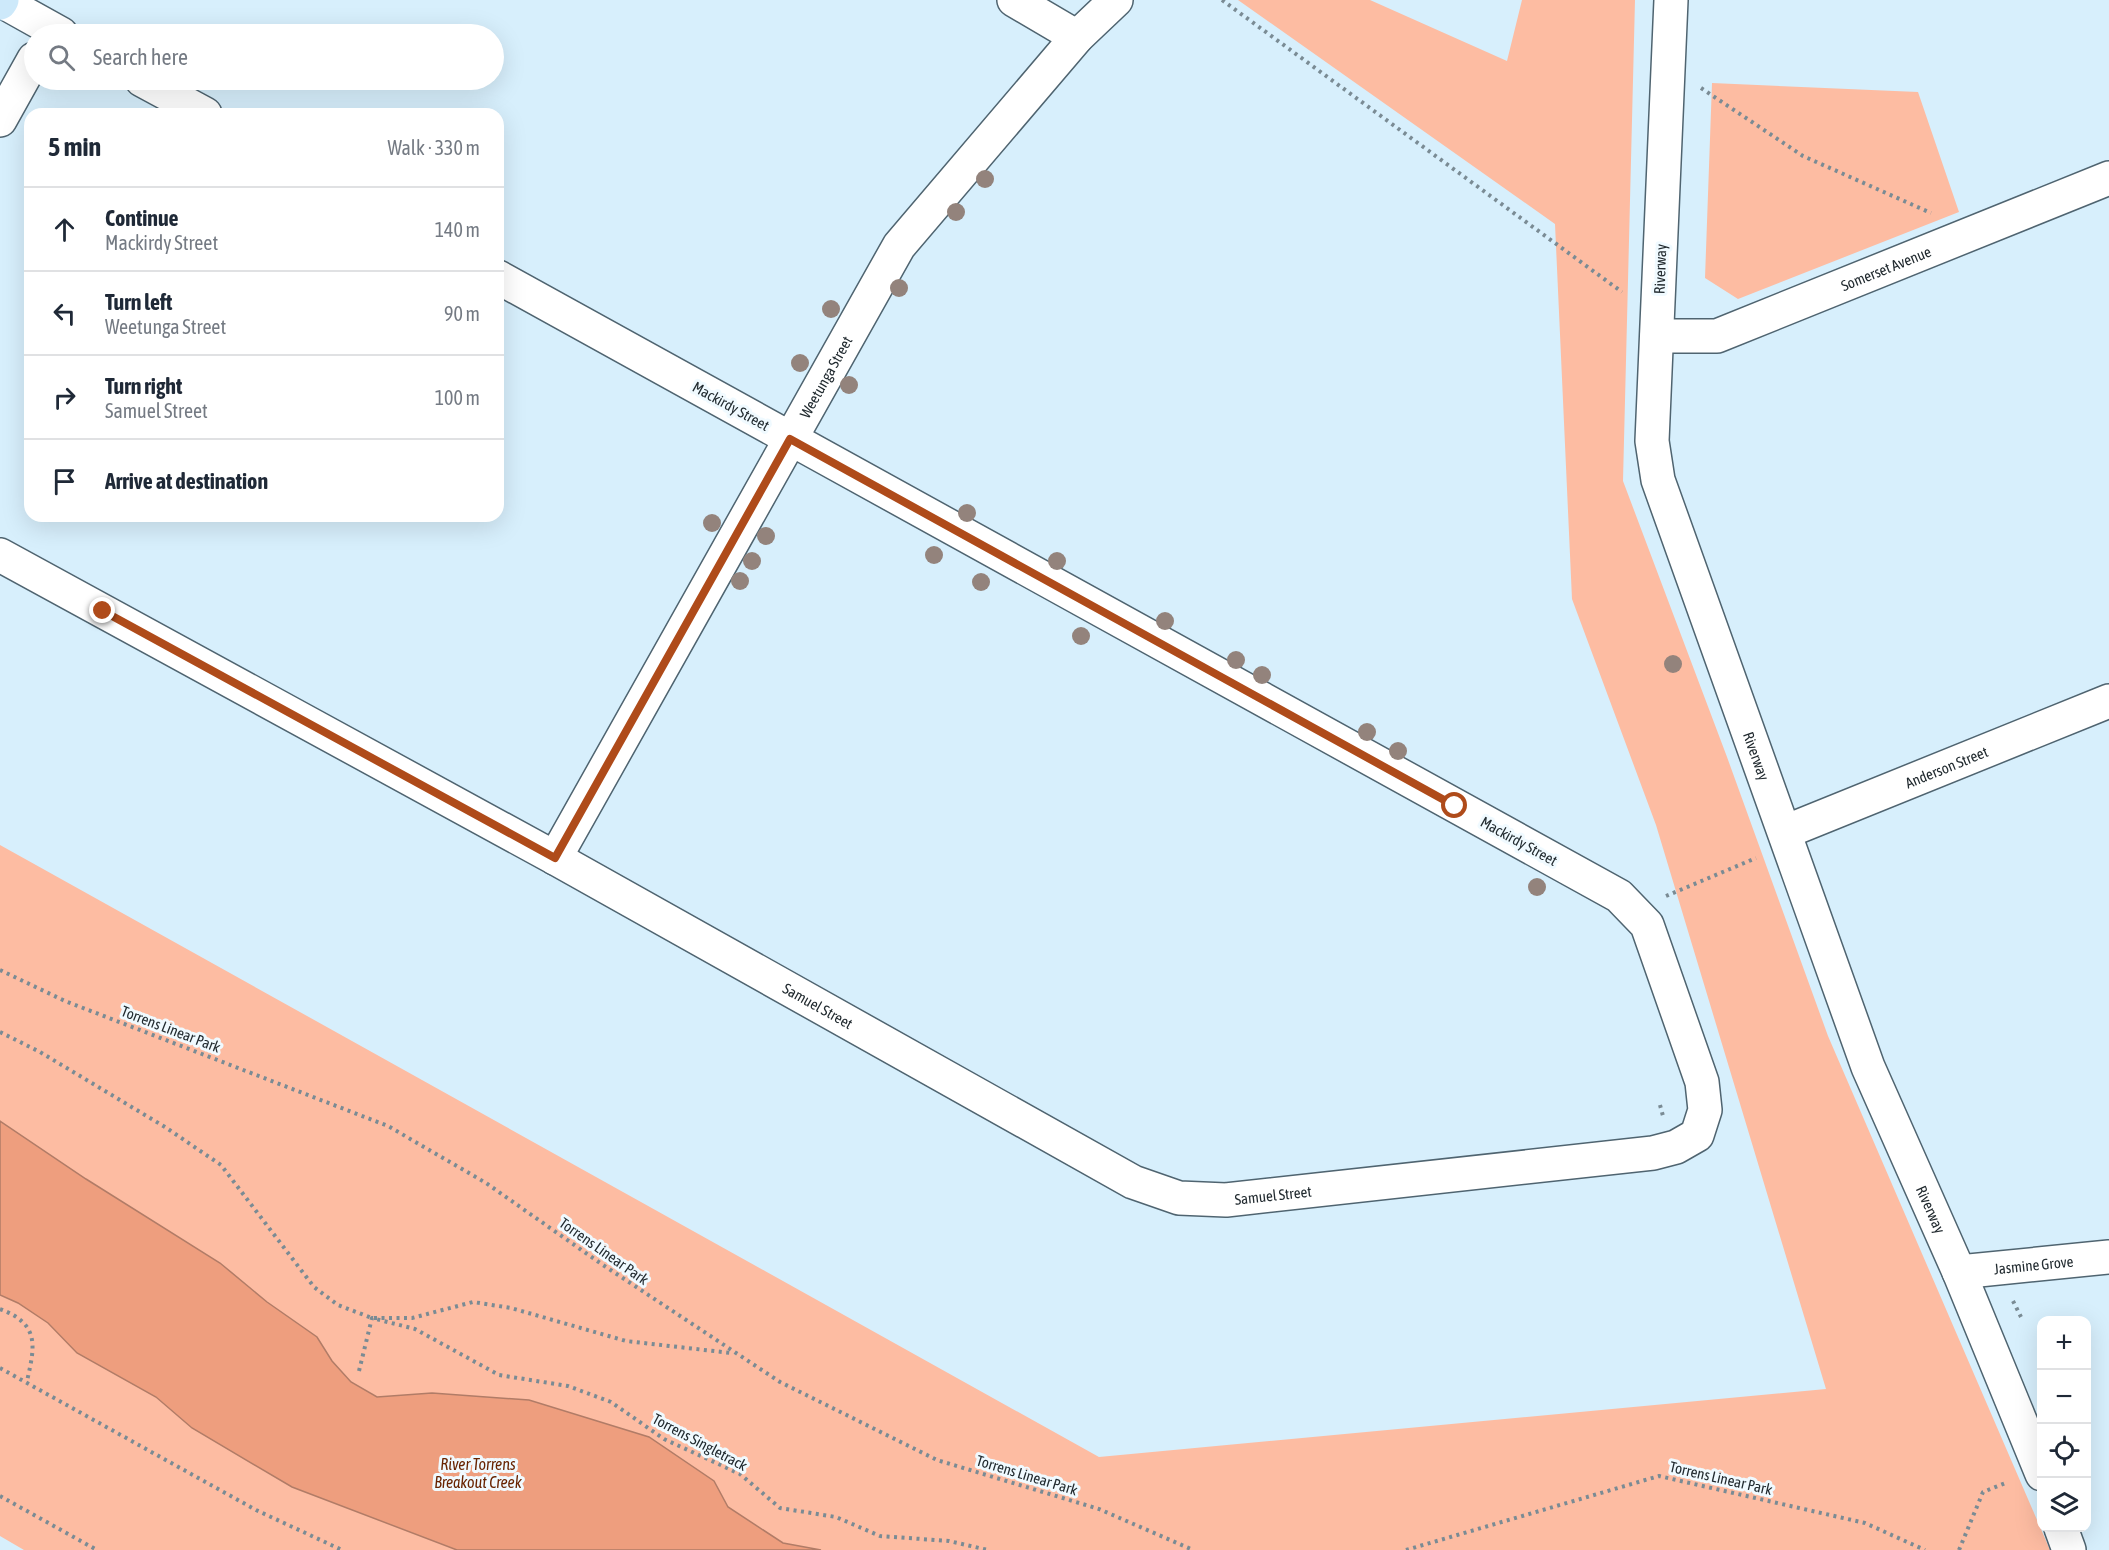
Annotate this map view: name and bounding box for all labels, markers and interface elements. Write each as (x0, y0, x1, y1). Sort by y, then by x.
search box (24, 24, 504, 90)
icon: search (45, 41, 78, 74)
text: Search here (93, 44, 188, 70)
text: 5 min (48, 132, 101, 162)
text: Walk · 330 m (388, 136, 480, 159)
text: Continue (105, 205, 179, 231)
icon: ahead (48, 213, 81, 246)
text: 140 m (435, 218, 480, 241)
text: Mackirdy Street (105, 231, 218, 254)
street label: Somerset Avenue (1838, 242, 1933, 294)
street label: Riverway (1651, 244, 1669, 294)
text: Turn left (105, 289, 172, 315)
icon: left (48, 297, 81, 330)
text: 90 m (444, 302, 480, 325)
text: Weetunga Street (105, 315, 226, 338)
street label: Weetunga Street (796, 333, 855, 421)
text: Turn right (105, 373, 182, 399)
street label: Mackirdy Street (690, 378, 772, 434)
icon: right (48, 381, 81, 414)
text: 100 m (435, 386, 480, 409)
text: Samuel Street (105, 399, 208, 422)
icon: arrive (48, 465, 81, 498)
text: Arrive at destination (105, 468, 268, 494)
route end (89, 597, 115, 623)
street label: Riverway (1740, 729, 1773, 783)
street label: Anderson Street (1902, 742, 1990, 791)
route start (1441, 792, 1467, 818)
street label: Mackirdy Street (1478, 813, 1560, 869)
street label: Samuel Street (780, 979, 856, 1032)
street label: Torrens Linear Park (119, 1002, 223, 1056)
street label: Samuel Street (1234, 1182, 1312, 1207)
street label: Riverway (1913, 1183, 1949, 1236)
street label: Torrens Linear Park (556, 1214, 652, 1288)
street label: Jasmine Grove (1993, 1252, 2074, 1277)
map controls (2037, 1316, 2091, 1532)
button: + (2037, 1316, 2091, 1370)
button: − (2037, 1370, 2091, 1424)
street label: Torrens Singletrack (650, 1410, 751, 1474)
button: locate (2037, 1424, 2091, 1478)
street label: Torrens Linear Park (974, 1452, 1080, 1499)
water label: River Torrens Breakout Creek (434, 1455, 523, 1491)
street label: Torrens Linear Park (1668, 1458, 1774, 1498)
button: layers (2037, 1478, 2091, 1532)

